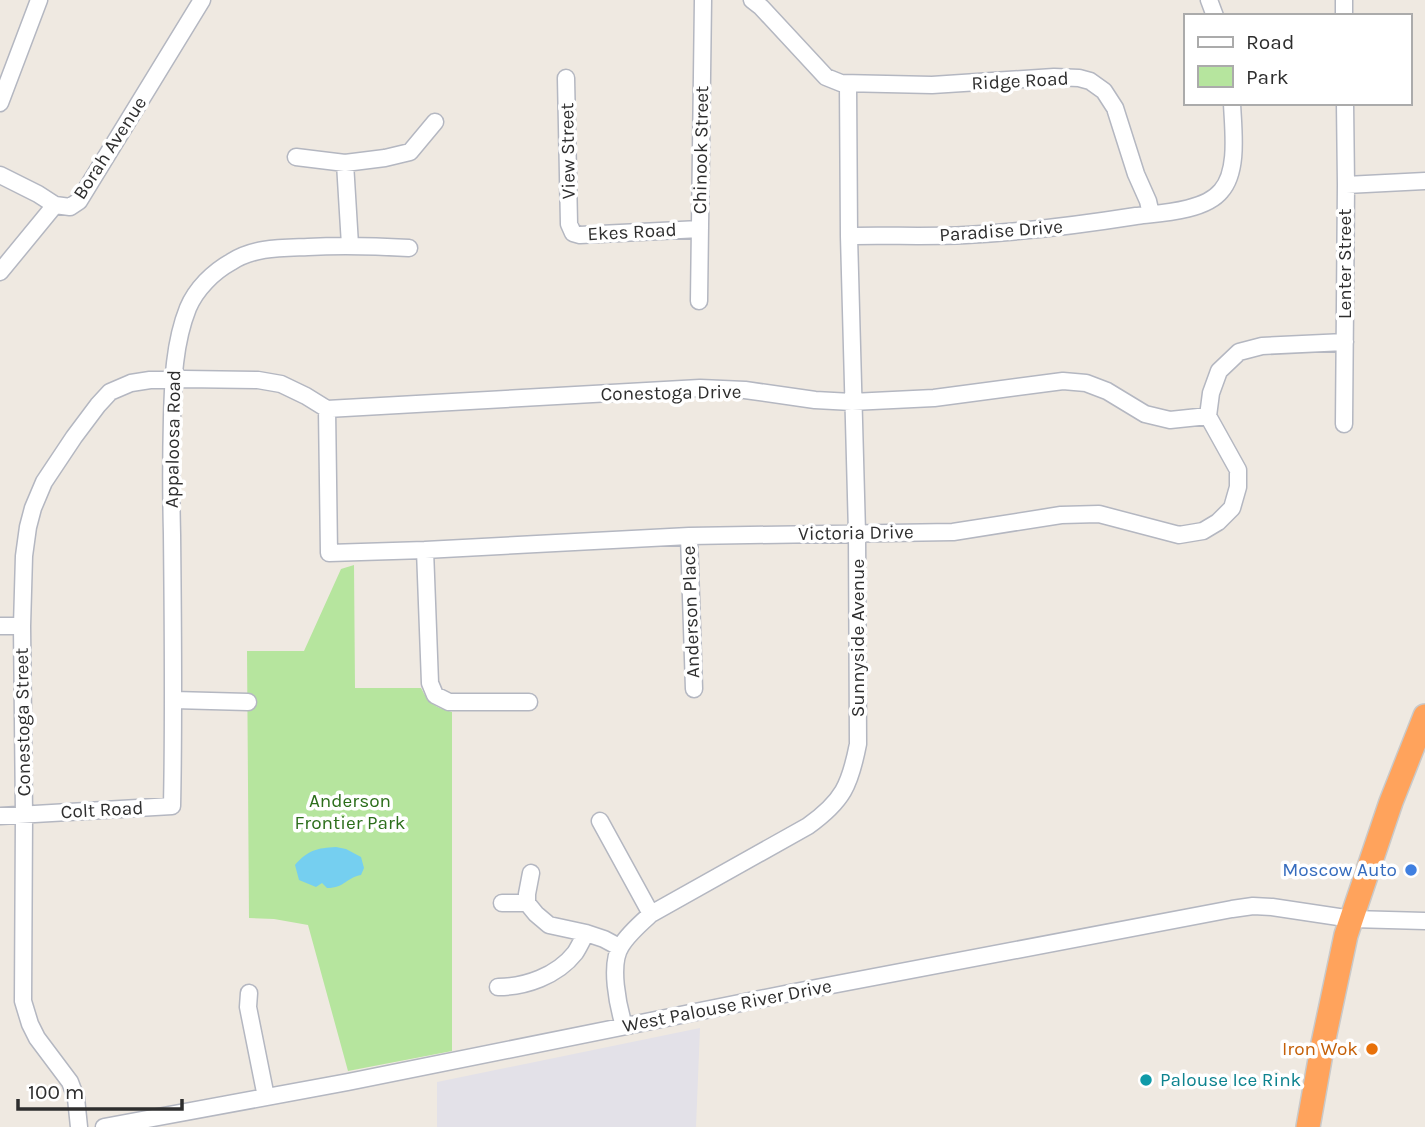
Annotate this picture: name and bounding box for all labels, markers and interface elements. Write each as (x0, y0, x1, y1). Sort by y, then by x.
legend (1184, 14, 1411, 105)
text: Road (1246, 30, 1294, 54)
text: Park (1246, 65, 1289, 89)
street label: Ridge Road (971, 67, 1069, 95)
street label: Chinook Street (689, 86, 713, 214)
street label: Borah Avenue (69, 93, 151, 203)
street label: View Street (556, 103, 580, 199)
street label: Lenter Street (1334, 209, 1356, 319)
street label: Paradise Drive (938, 216, 1064, 246)
street label: Ekes Road (587, 219, 677, 245)
street label: Appaloosa Road (161, 370, 185, 508)
street label: Conestoga Drive (600, 381, 742, 405)
street label: Victoria Drive (798, 521, 914, 545)
street label: Anderson Place (678, 545, 704, 679)
street label: Sunnyside Avenue (847, 559, 869, 717)
street label: Conestoga Street (11, 648, 35, 796)
park label: Anderson Frontier Park (294, 790, 406, 834)
street label: Colt Road (60, 797, 144, 823)
place label: Moscow Auto (1282, 859, 1397, 881)
marker: Moscow Auto (1403, 862, 1419, 878)
street label: West Palouse River Drive (621, 975, 833, 1037)
place label: Iron Wok (1282, 1038, 1358, 1060)
marker: Iron Wok (1364, 1041, 1380, 1057)
scale bar (18, 1068, 182, 1112)
place label: Palouse Ice Rink (1160, 1069, 1302, 1091)
marker: Palouse Ice Rink (1138, 1072, 1154, 1088)
text: 100 m (28, 1080, 85, 1104)

